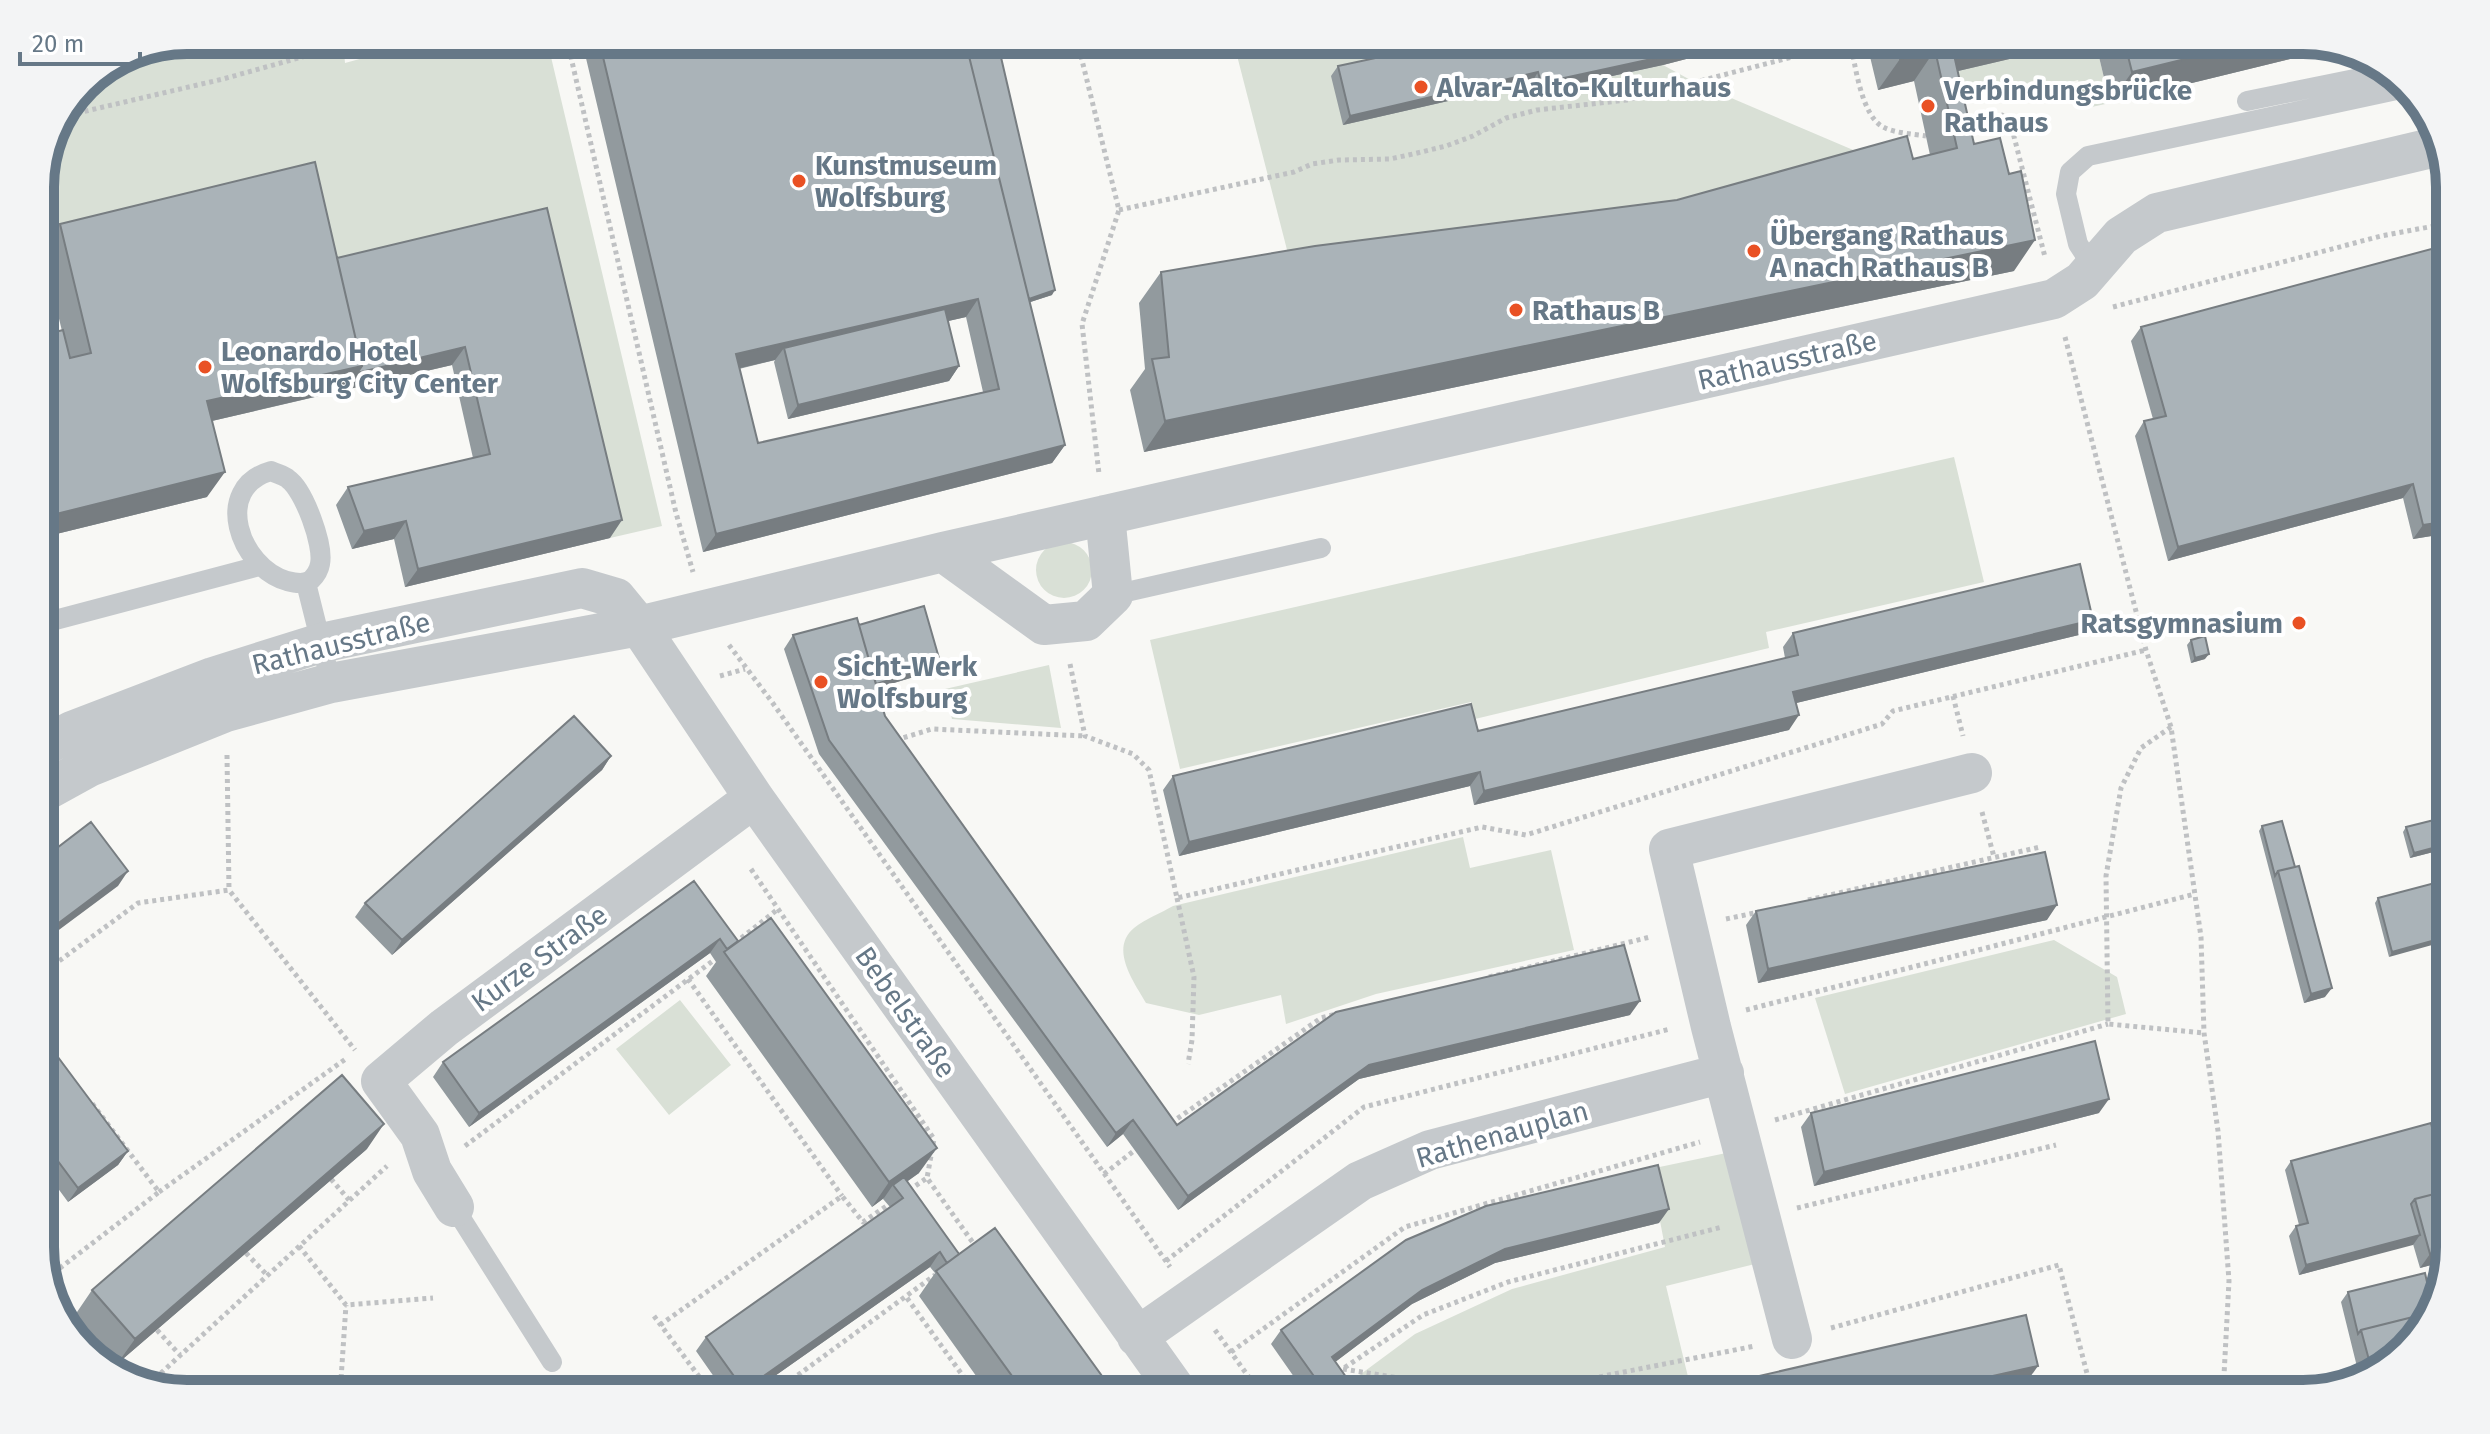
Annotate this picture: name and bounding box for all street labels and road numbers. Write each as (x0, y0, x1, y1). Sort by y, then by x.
street label: Rathausstraße (1694, 324, 1880, 397)
street label: Rathausstraße (248, 605, 434, 682)
street label: Kurze Straße (465, 898, 614, 1019)
street label: Bebelstraße (848, 940, 963, 1084)
street label: Rathenauplan (1412, 1094, 1592, 1175)

